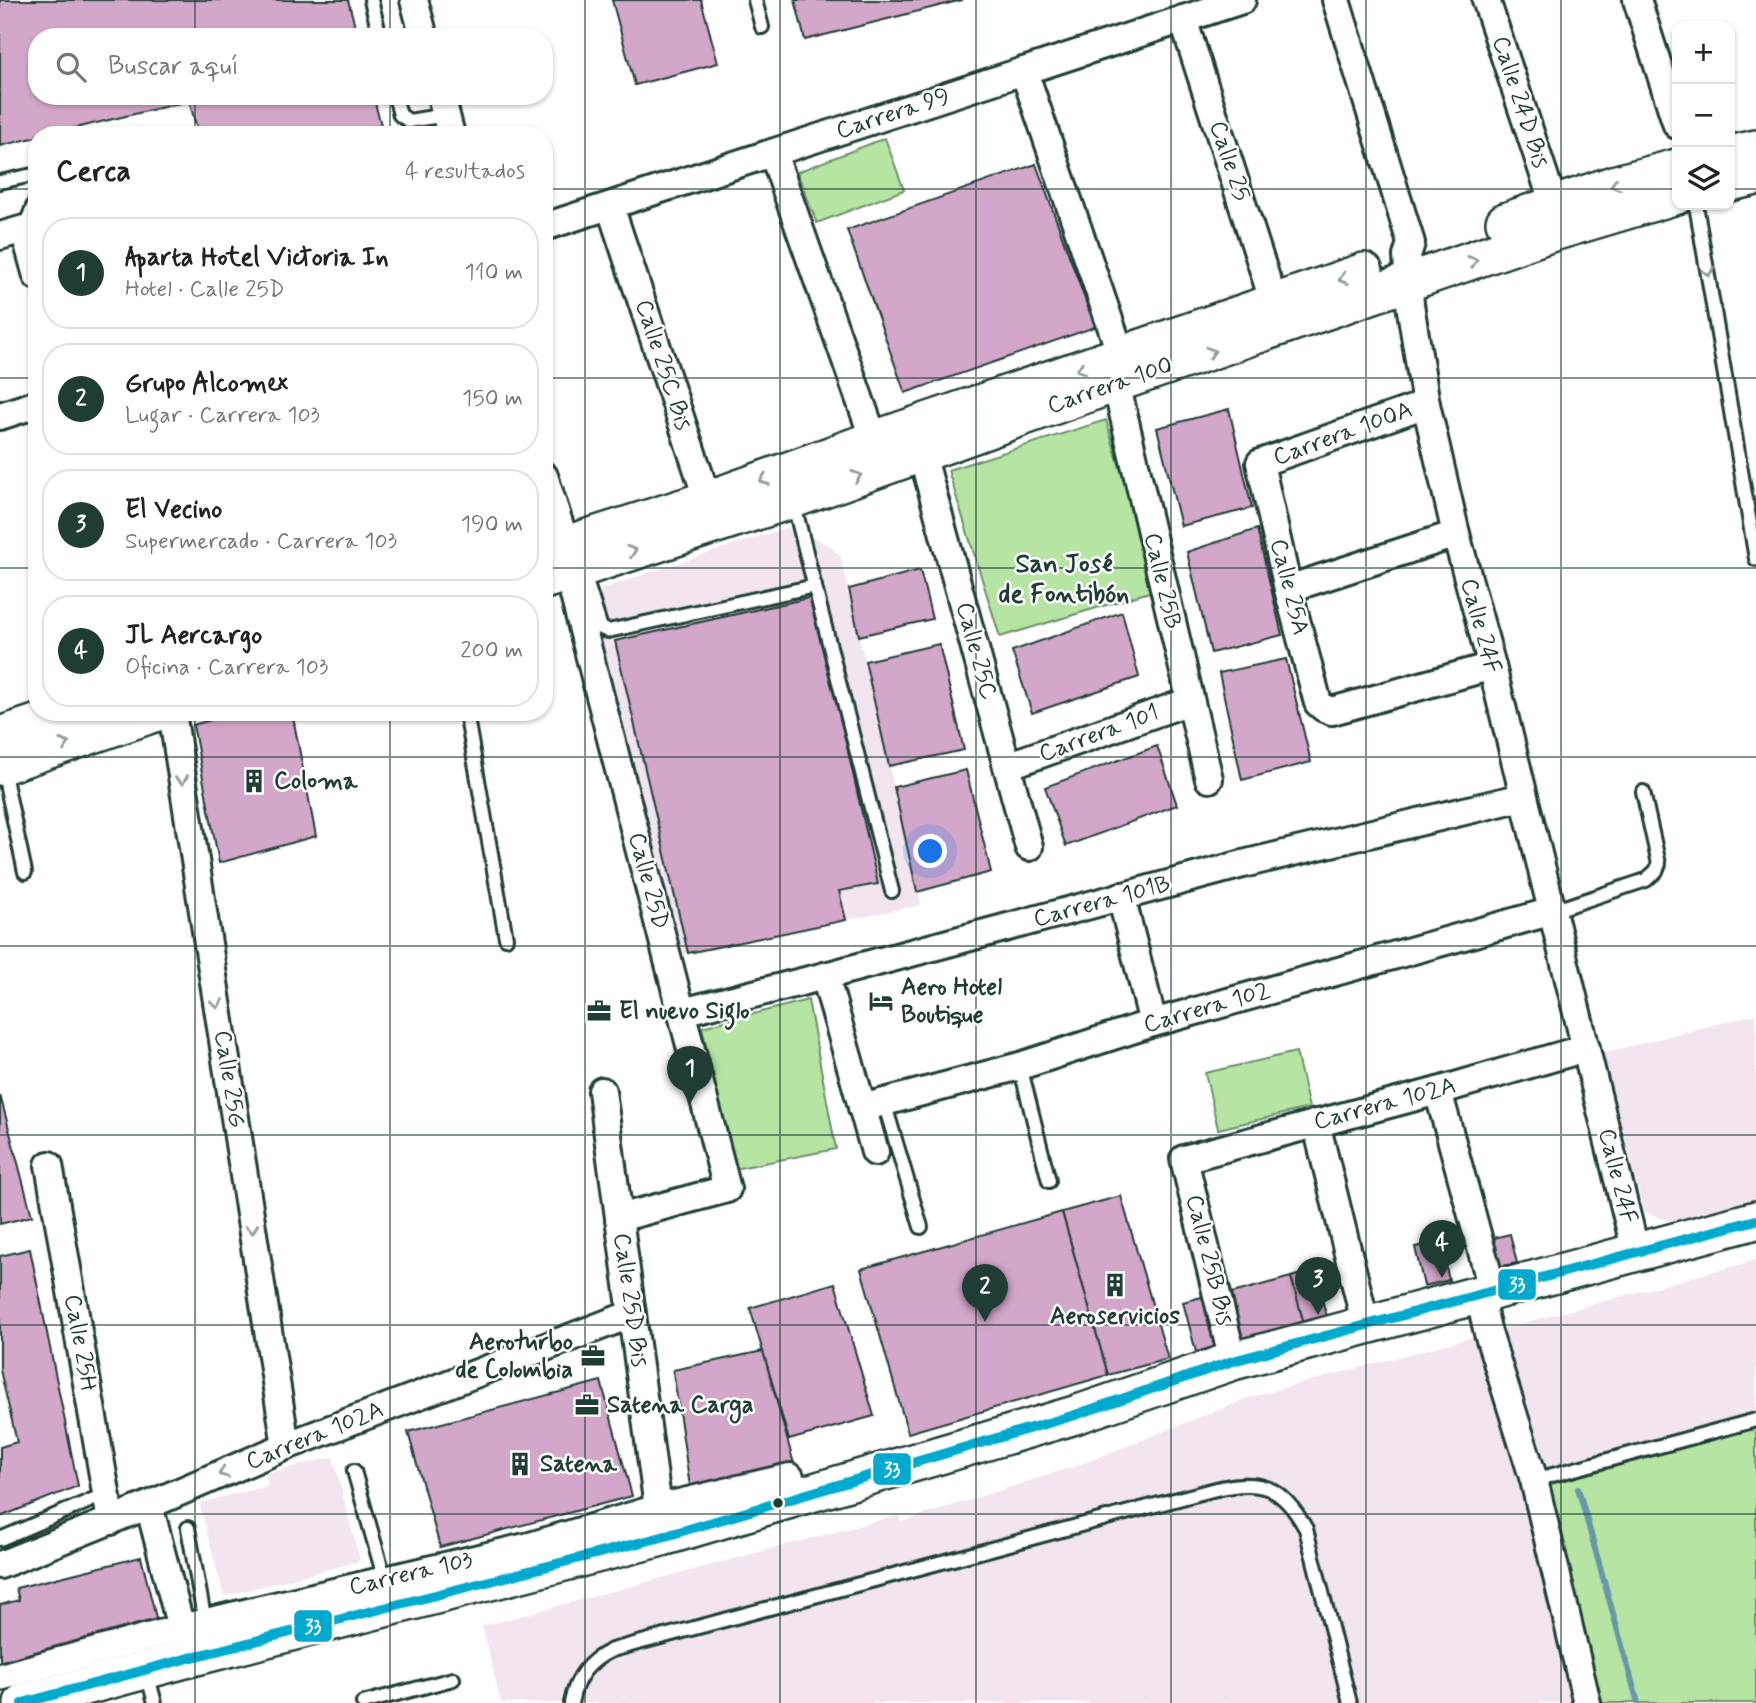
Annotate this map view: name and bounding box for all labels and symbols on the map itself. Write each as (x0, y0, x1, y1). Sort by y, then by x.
street label: Calle 24D Bis (1484, 32, 1556, 172)
street label: Carrera 99 (832, 81, 954, 147)
street label: Calle 25 (1201, 117, 1257, 205)
one-way arrow (1610, 176, 1622, 191)
one-way arrow (1466, 255, 1478, 269)
one-way arrow (1700, 266, 1715, 278)
one-way arrow (1337, 271, 1349, 285)
street label: Calle 25C Bis (627, 296, 699, 434)
one-way arrow (1204, 346, 1216, 360)
street label: Carrera 100 (1043, 350, 1177, 422)
one-way arrow (1076, 361, 1088, 375)
street label: Carrera 100A (1269, 394, 1417, 474)
one-way arrow (851, 470, 863, 484)
one-way arrow (759, 471, 771, 485)
street label: Calle 25B (1136, 530, 1188, 632)
street label: Calle 25A (1262, 536, 1316, 638)
one-way arrow (626, 545, 638, 559)
district label: San José de Fontibón (999, 548, 1129, 612)
street label: Calle 24F (1452, 575, 1508, 677)
street label: Calle 25C (948, 599, 1004, 703)
street label: Carrera 101 (1035, 698, 1163, 770)
one-way arrow (58, 738, 70, 752)
place label: Coloma (274, 766, 358, 797)
building icon: Coloma (240, 767, 268, 795)
one-way arrow (174, 774, 189, 786)
street label: Calle 25D (620, 829, 676, 933)
your location (913, 834, 947, 868)
street label: Carrera 101B (1030, 869, 1174, 935)
place label: Aero Hotel Boutique (901, 972, 1002, 1031)
street label: Carrera 102 (1140, 975, 1274, 1041)
hotel icon: Aero Hotel Boutique (867, 987, 895, 1015)
place label: El nuevo Siglo (619, 996, 750, 1030)
office icon: El nuevo Siglo (585, 997, 613, 1025)
one-way arrow (209, 999, 224, 1010)
street label: Calle 25G (206, 1028, 252, 1130)
pin: 1 (667, 1046, 713, 1104)
street label: Carrera 102A (1310, 1070, 1460, 1138)
street label: Calle 24F (1590, 1125, 1644, 1227)
street label: Calle 25B Bis (1178, 1191, 1240, 1329)
pin: 4 (1419, 1220, 1465, 1278)
one-way arrow (244, 1223, 259, 1235)
street label: Calle 25D Bis (605, 1231, 655, 1369)
pin: 3 (1295, 1257, 1341, 1315)
pin: 2 (962, 1264, 1008, 1322)
line badge: 33 (1497, 1268, 1537, 1301)
building icon: Aeroservicios (1101, 1271, 1129, 1299)
text: 33 (1509, 1273, 1525, 1298)
street label: Calle 25H (56, 1292, 104, 1394)
place label: Aeroservicios (1050, 1301, 1180, 1332)
place label: Aeroturbo de Colombia (455, 1327, 573, 1386)
office icon: Aeroturbo de Colombia (579, 1342, 607, 1370)
place label: Satena Carga (607, 1390, 754, 1424)
office icon: Satena Carga (573, 1391, 601, 1419)
street label: Carrera 102A (241, 1394, 389, 1478)
place label: Satena (540, 1449, 618, 1480)
building icon: Satena (506, 1450, 534, 1478)
line badge: 33 (872, 1452, 912, 1486)
text: 33 (884, 1458, 900, 1483)
one-way arrow (218, 1465, 230, 1479)
unlabelled marker (771, 1496, 785, 1510)
street label: Carrera 103 (346, 1545, 476, 1603)
line badge: 33 (293, 1609, 333, 1643)
text: 33 (305, 1615, 321, 1640)

